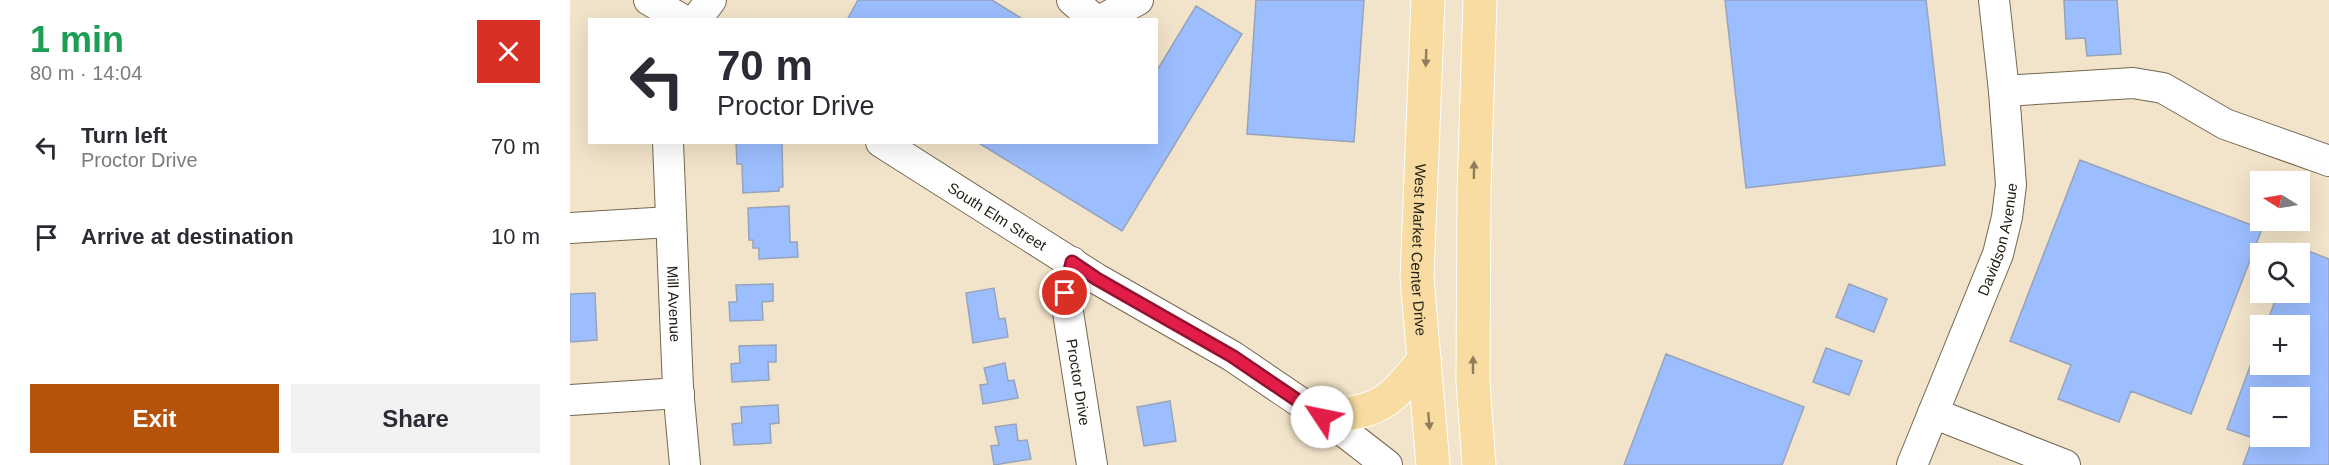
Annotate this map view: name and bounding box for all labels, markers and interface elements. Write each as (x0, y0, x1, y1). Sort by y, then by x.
text: 1 min (30, 19, 124, 60)
button: close (477, 20, 540, 83)
icon: left (618, 42, 696, 120)
text: 70 m (717, 42, 813, 89)
one-way arrow (1421, 49, 1431, 68)
text: 80 m · 14:04 (30, 62, 142, 84)
text: Proctor Drive (717, 91, 875, 121)
text: Turn left (81, 123, 167, 148)
icon: left (30, 131, 63, 164)
text: 70 m (491, 134, 540, 159)
text: Proctor Drive (81, 149, 198, 171)
one-way arrow (1469, 160, 1479, 179)
street label: West Market Center Drive (1408, 163, 1430, 336)
north arrow (2250, 171, 2310, 231)
map controls (2250, 171, 2310, 447)
street label: South Elm Street (945, 178, 1051, 254)
street label: Davidson Avenue (1973, 182, 2020, 298)
icon: arrive (30, 221, 63, 254)
text: Arrive at destination (81, 224, 294, 249)
text: 10 m (491, 224, 540, 249)
button: search (2250, 243, 2310, 303)
street label: Mill Avenue (665, 265, 685, 342)
pin (1039, 267, 1090, 318)
icon: arrive (1048, 276, 1081, 309)
button: + (2250, 315, 2310, 375)
street label: Proctor Drive (1064, 338, 1094, 427)
one-way arrow (1468, 355, 1478, 374)
button: Exit (30, 384, 279, 453)
button: Share (291, 384, 540, 453)
position arrow (1290, 385, 1354, 449)
button: − (2250, 387, 2310, 447)
one-way arrow (1424, 411, 1434, 430)

